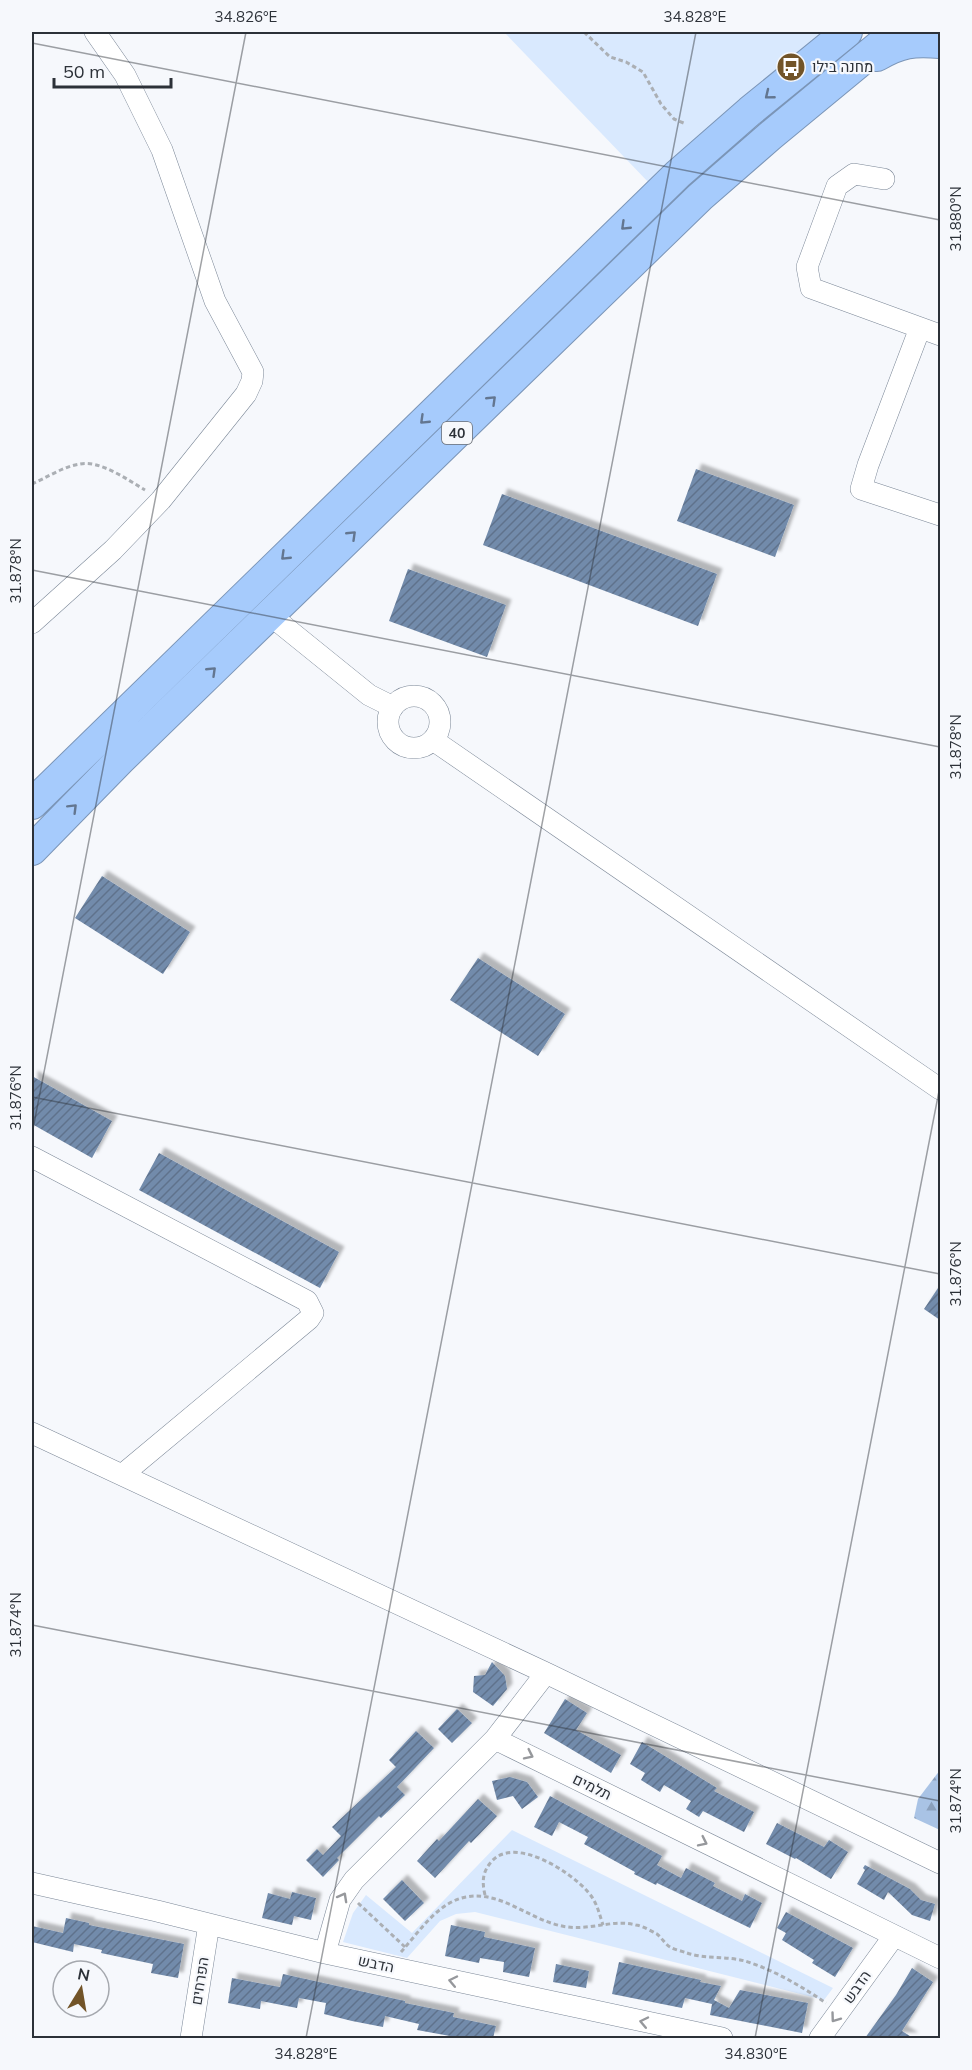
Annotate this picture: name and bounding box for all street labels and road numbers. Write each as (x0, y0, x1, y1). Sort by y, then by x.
road number: 40 (442, 422, 472, 444)
street label: תלמים (570, 1769, 615, 1804)
street label: הדבש (356, 1950, 396, 1977)
street label: הפרחים (186, 1955, 213, 2006)
street label: הדבש (838, 1966, 875, 2007)

